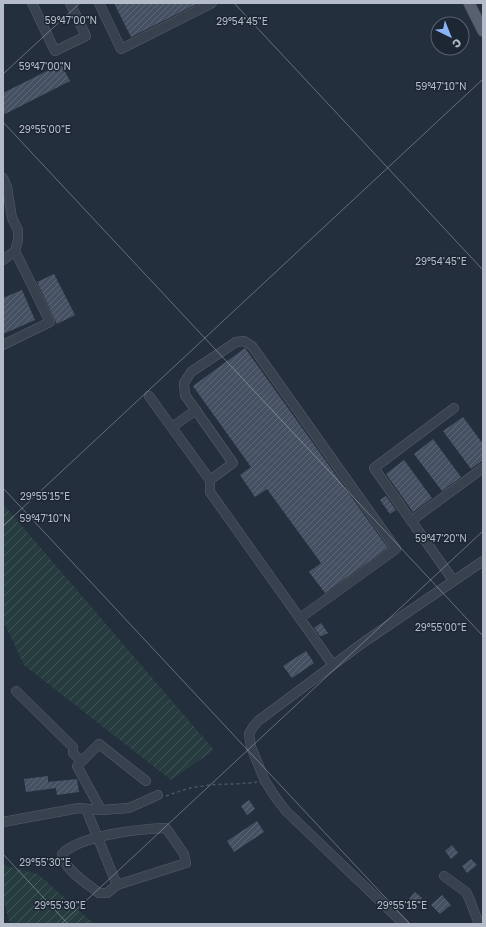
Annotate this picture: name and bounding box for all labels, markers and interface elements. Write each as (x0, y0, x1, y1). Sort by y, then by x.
text: 59°47'00"N (45, 14, 97, 26)
text: 29°54'45"E (216, 15, 268, 27)
north arrow (430, 16, 470, 56)
text: С (450, 36, 464, 51)
text: 59°47'00"N (19, 60, 71, 72)
text: 59°47'10"N (416, 80, 467, 92)
text: 29°55'00"E (19, 123, 71, 135)
text: 29°54'45"E (415, 255, 467, 267)
text: 29°55'15"E (20, 490, 70, 502)
text: 59°47'10"N (20, 512, 71, 524)
text: 59°47'20"N (415, 532, 467, 544)
text: 29°55'00"E (415, 621, 467, 633)
text: 29°55'30"E (19, 856, 71, 868)
text: 29°55'30"E (34, 899, 86, 911)
text: 29°55'15"E (377, 899, 427, 911)

